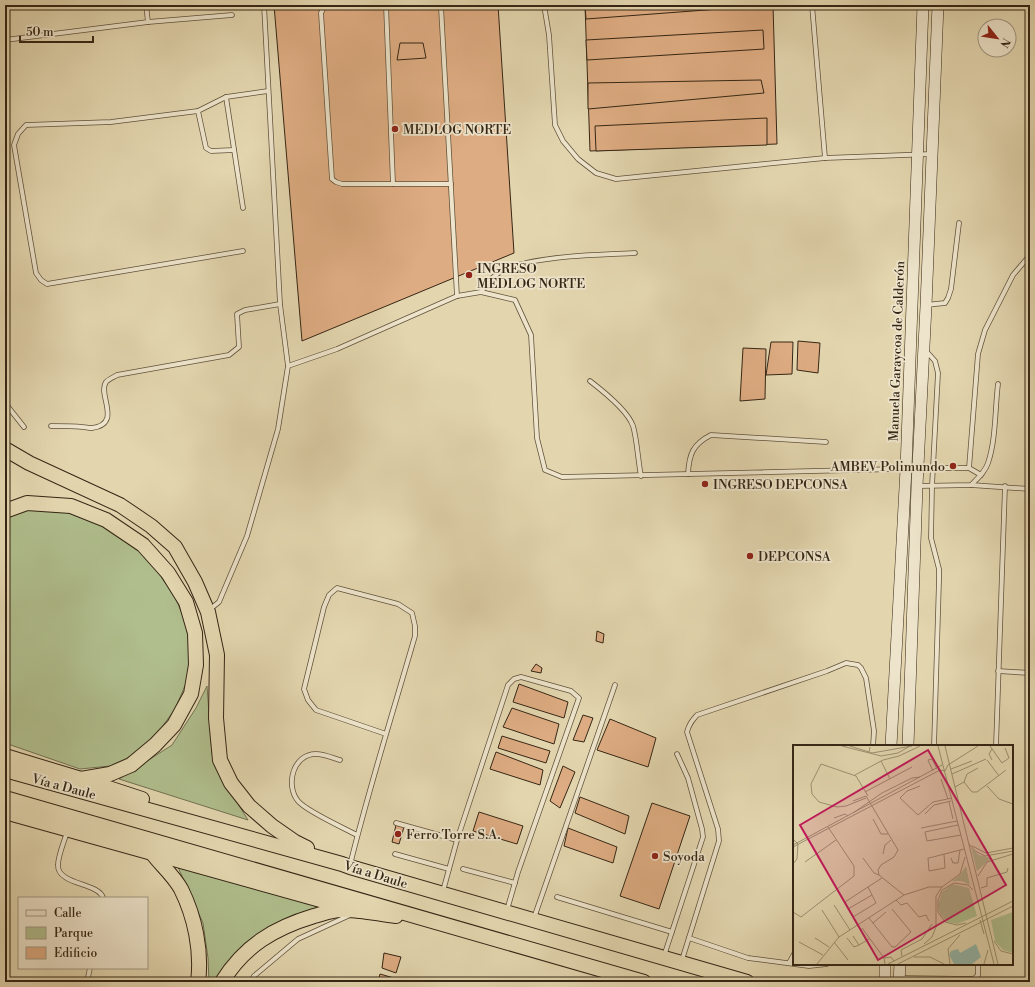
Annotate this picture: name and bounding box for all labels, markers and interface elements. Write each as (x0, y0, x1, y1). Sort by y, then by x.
scale bar (20, 18, 93, 44)
north arrow (977, 18, 1017, 58)
text: 50 m (26, 25, 54, 40)
text: N (996, 35, 1013, 50)
place label: MEDLOG NORTE (403, 122, 511, 138)
marker: MEDLOG NORTE (390, 124, 400, 134)
street label: Manuela Garaycoa de Calderón (886, 260, 908, 442)
place label: INGRESO MEDLOG NORTE (477, 261, 585, 292)
marker: INGRESO MEDLOG NORTE (464, 270, 474, 280)
place label: AMBEV Polimundo (829, 459, 945, 475)
marker: AMBEV Polimundo (948, 461, 958, 471)
place label: INGRESO DEPCONSA (713, 477, 849, 493)
marker: INGRESO DEPCONSA (700, 479, 710, 489)
place label: DEPCONSA (758, 549, 832, 565)
marker: DEPCONSA (745, 551, 755, 561)
inset map (793, 745, 1013, 965)
street label: Vía a Daule (29, 770, 98, 803)
place label: Ferro Torre S.A. (406, 827, 500, 843)
marker: Ferro Torre S.A. (393, 829, 403, 839)
place label: Soyoda (663, 849, 705, 865)
marker: Soyoda (650, 851, 660, 861)
street label: Vía a Daule (341, 857, 410, 892)
legend (18, 897, 148, 969)
text: Calle (54, 906, 81, 921)
text: Parque (54, 926, 93, 941)
text: Edificio (54, 946, 97, 961)

